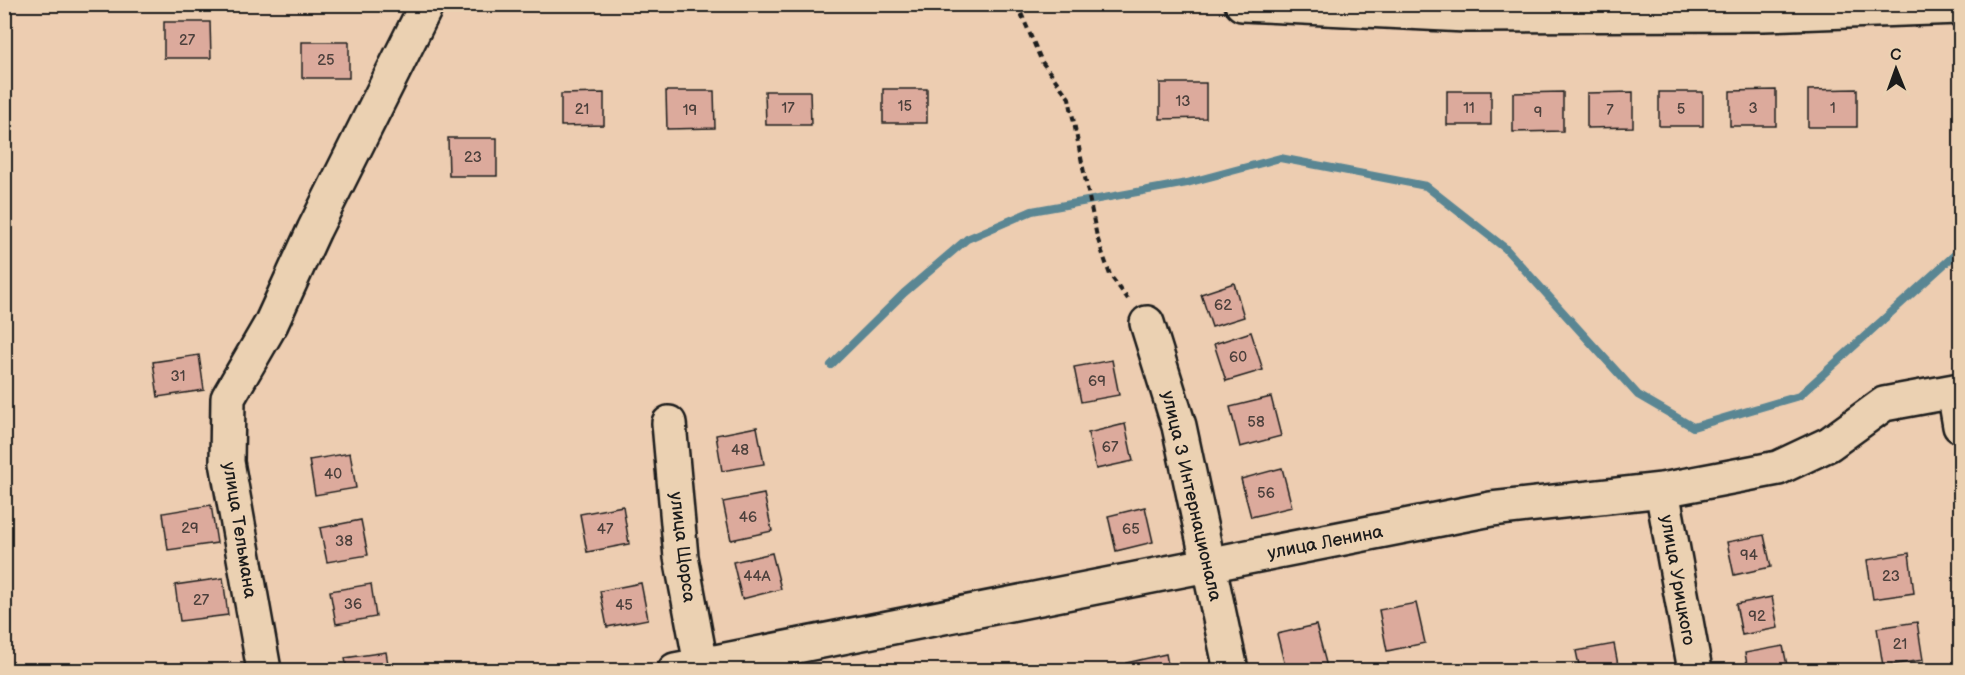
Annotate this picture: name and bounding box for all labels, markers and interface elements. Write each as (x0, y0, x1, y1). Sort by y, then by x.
house number: 27 (179, 31, 196, 50)
north arrow (1866, 39, 1926, 99)
text: С (1890, 46, 1901, 65)
house number: 25 (317, 51, 335, 70)
house number: 13 (1175, 92, 1191, 111)
house number: 15 (898, 97, 912, 116)
house number: 17 (781, 99, 795, 118)
house number: 11 (1463, 99, 1475, 118)
house number: 3 (1748, 99, 1758, 118)
house number: 1 (1830, 99, 1836, 118)
house number: 21 (575, 100, 589, 119)
house number: 5 (1677, 100, 1685, 119)
house number: 19 (683, 101, 697, 120)
house number: 7 (1606, 101, 1614, 120)
house number: 9 (1534, 103, 1542, 122)
house number: 23 (464, 148, 482, 167)
house number: 62 (1214, 296, 1232, 315)
house number: 60 (1229, 348, 1247, 367)
house number: 31 (170, 367, 186, 386)
house number: 69 (1088, 372, 1106, 391)
street label: улица 3 Интернационала (1157, 389, 1226, 604)
house number: 58 (1247, 413, 1265, 432)
house number: 67 (1102, 438, 1119, 457)
house number: 48 (731, 441, 749, 460)
street label: улица Тельмана (218, 460, 261, 600)
house number: 40 (324, 465, 342, 484)
house number: 56 (1257, 484, 1275, 503)
street label: улица Щорса (665, 491, 700, 604)
house number: 46 (739, 508, 757, 527)
street label: улица Урицкого (1656, 513, 1699, 647)
house number: 29 (181, 519, 199, 538)
house number: 47 (597, 520, 614, 539)
house number: 65 (1122, 520, 1140, 539)
street label: улица Ленина (1266, 521, 1385, 564)
house number: 38 (335, 532, 353, 551)
house number: 94 (1740, 546, 1758, 565)
house number: 44А (743, 567, 772, 586)
house number: 23 (1882, 567, 1900, 586)
house number: 27 (193, 591, 210, 610)
house number: 36 (344, 595, 362, 614)
house number: 45 (615, 596, 633, 615)
house number: 92 (1748, 607, 1766, 626)
house number: 21 (1893, 635, 1907, 654)

